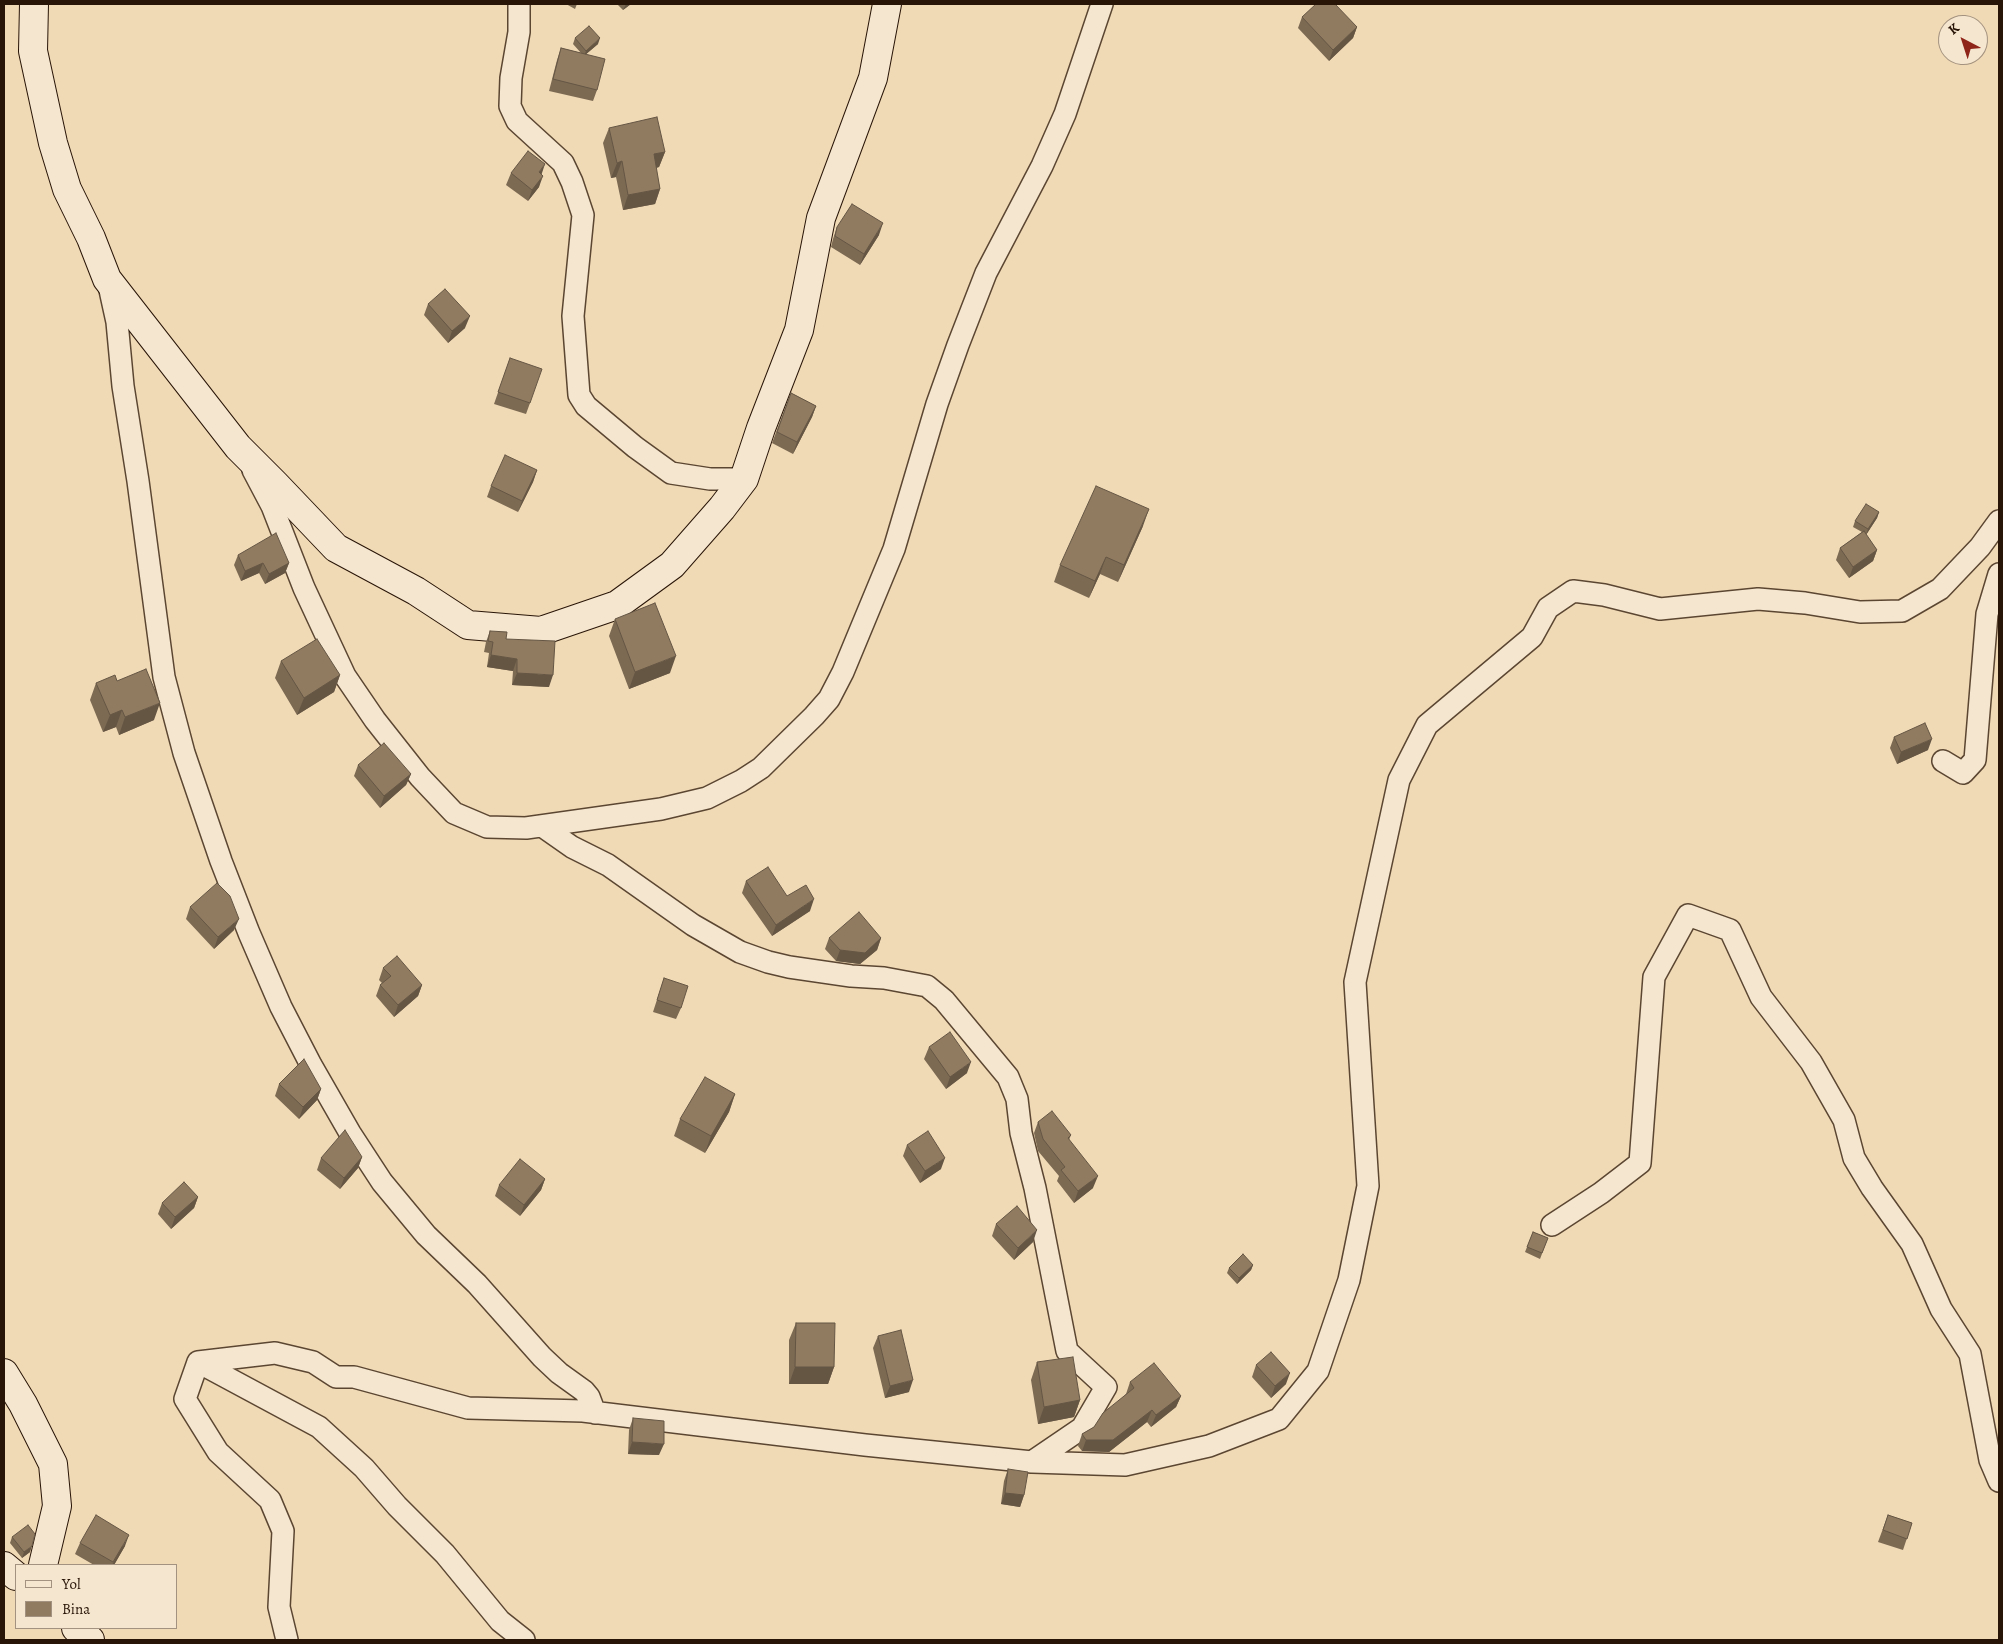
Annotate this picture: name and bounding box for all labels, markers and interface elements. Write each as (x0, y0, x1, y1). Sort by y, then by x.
north arrow (1938, 15, 1988, 65)
text: K (1944, 19, 1963, 39)
legend (15, 1564, 178, 1629)
text: Yol (62, 1574, 81, 1594)
text: Bina (62, 1599, 90, 1619)

